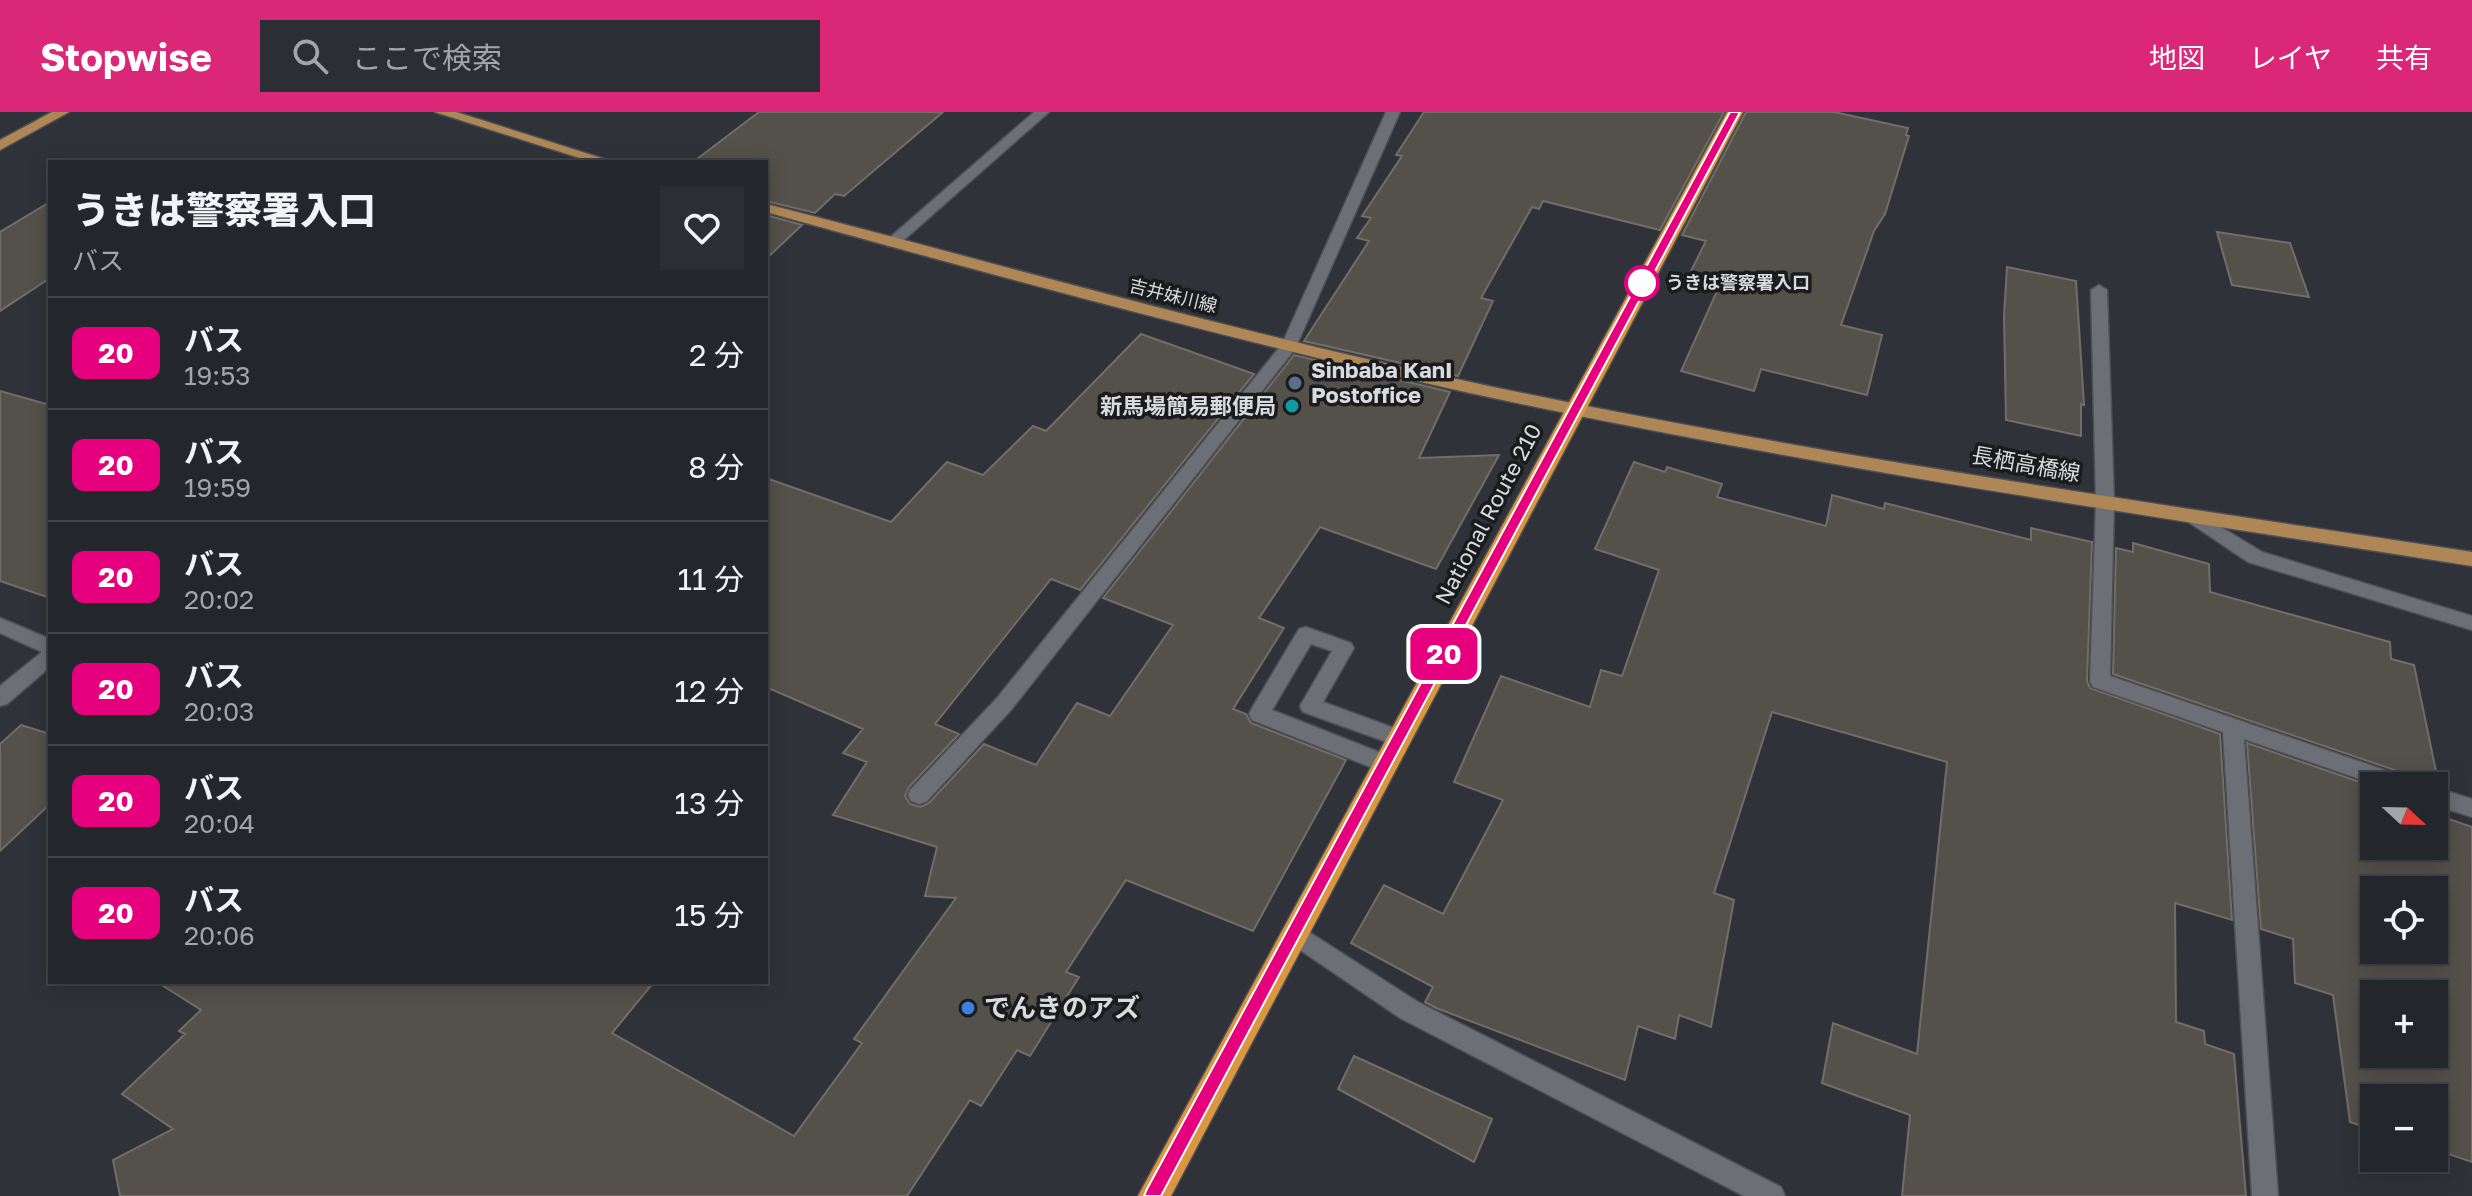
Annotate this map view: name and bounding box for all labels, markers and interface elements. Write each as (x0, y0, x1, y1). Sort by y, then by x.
search box (260, 20, 820, 92)
text: Stopwise (40, 34, 212, 79)
icon: search (288, 34, 332, 78)
text: ここで検索 (352, 40, 502, 76)
text: 地図 (2149, 41, 2205, 74)
text: レイヤ (2249, 41, 2332, 74)
text: 共有 (2376, 41, 2432, 74)
button: heart (660, 186, 744, 270)
text: うきは警察署入口 (72, 187, 376, 232)
text: バス (72, 245, 124, 276)
marker: うきは警察署入口 (1625, 266, 1659, 300)
place label: うきは警察署入口 (1666, 271, 1810, 293)
street label: 吉井妹川線 (1127, 273, 1220, 317)
text: バス (184, 322, 244, 358)
text: 20 (98, 336, 134, 369)
text: 2 分 (689, 337, 744, 373)
place label: Sinbaba KanI Postoffice (1311, 356, 1452, 408)
text: 19:53 (184, 360, 250, 391)
marker: Sinbaba KanI Postoffice (1286, 374, 1304, 392)
place label: 新馬場簡易郵便局 (1100, 392, 1276, 419)
marker: 新馬場簡易郵便局 (1283, 397, 1301, 415)
street label: National Route 210 (1429, 419, 1547, 609)
text: バス (184, 434, 244, 470)
street label: 長栖高橋線 (1970, 441, 2083, 486)
text: 20 (98, 448, 134, 481)
text: 8 分 (688, 449, 744, 485)
text: 19:59 (184, 472, 251, 503)
text: バス (184, 546, 244, 582)
text: 20 (98, 560, 134, 593)
text: 11 分 (677, 561, 744, 597)
text: 20:02 (184, 584, 254, 615)
line badge: 20 (1408, 628, 1480, 680)
text: 20 (1426, 637, 1462, 670)
text: バス (184, 658, 244, 694)
text: 20 (98, 672, 134, 705)
text: 12 分 (675, 673, 744, 709)
text: 20:03 (184, 696, 254, 727)
text: バス (184, 770, 244, 806)
north arrow (2360, 772, 2448, 860)
map controls (2360, 772, 2448, 1172)
text: 20 (98, 784, 134, 817)
text: 13 分 (674, 785, 744, 821)
text: 20:04 (184, 808, 255, 839)
button: locate (2360, 876, 2448, 964)
text: バス (184, 882, 244, 918)
text: 20 (98, 896, 134, 929)
text: 15 分 (675, 897, 744, 933)
text: 20:06 (184, 920, 255, 951)
button: + (2360, 980, 2448, 1068)
place label: でんきのアズ (984, 992, 1140, 1023)
marker: でんきのアズ (959, 999, 977, 1017)
button: − (2360, 1084, 2448, 1172)

